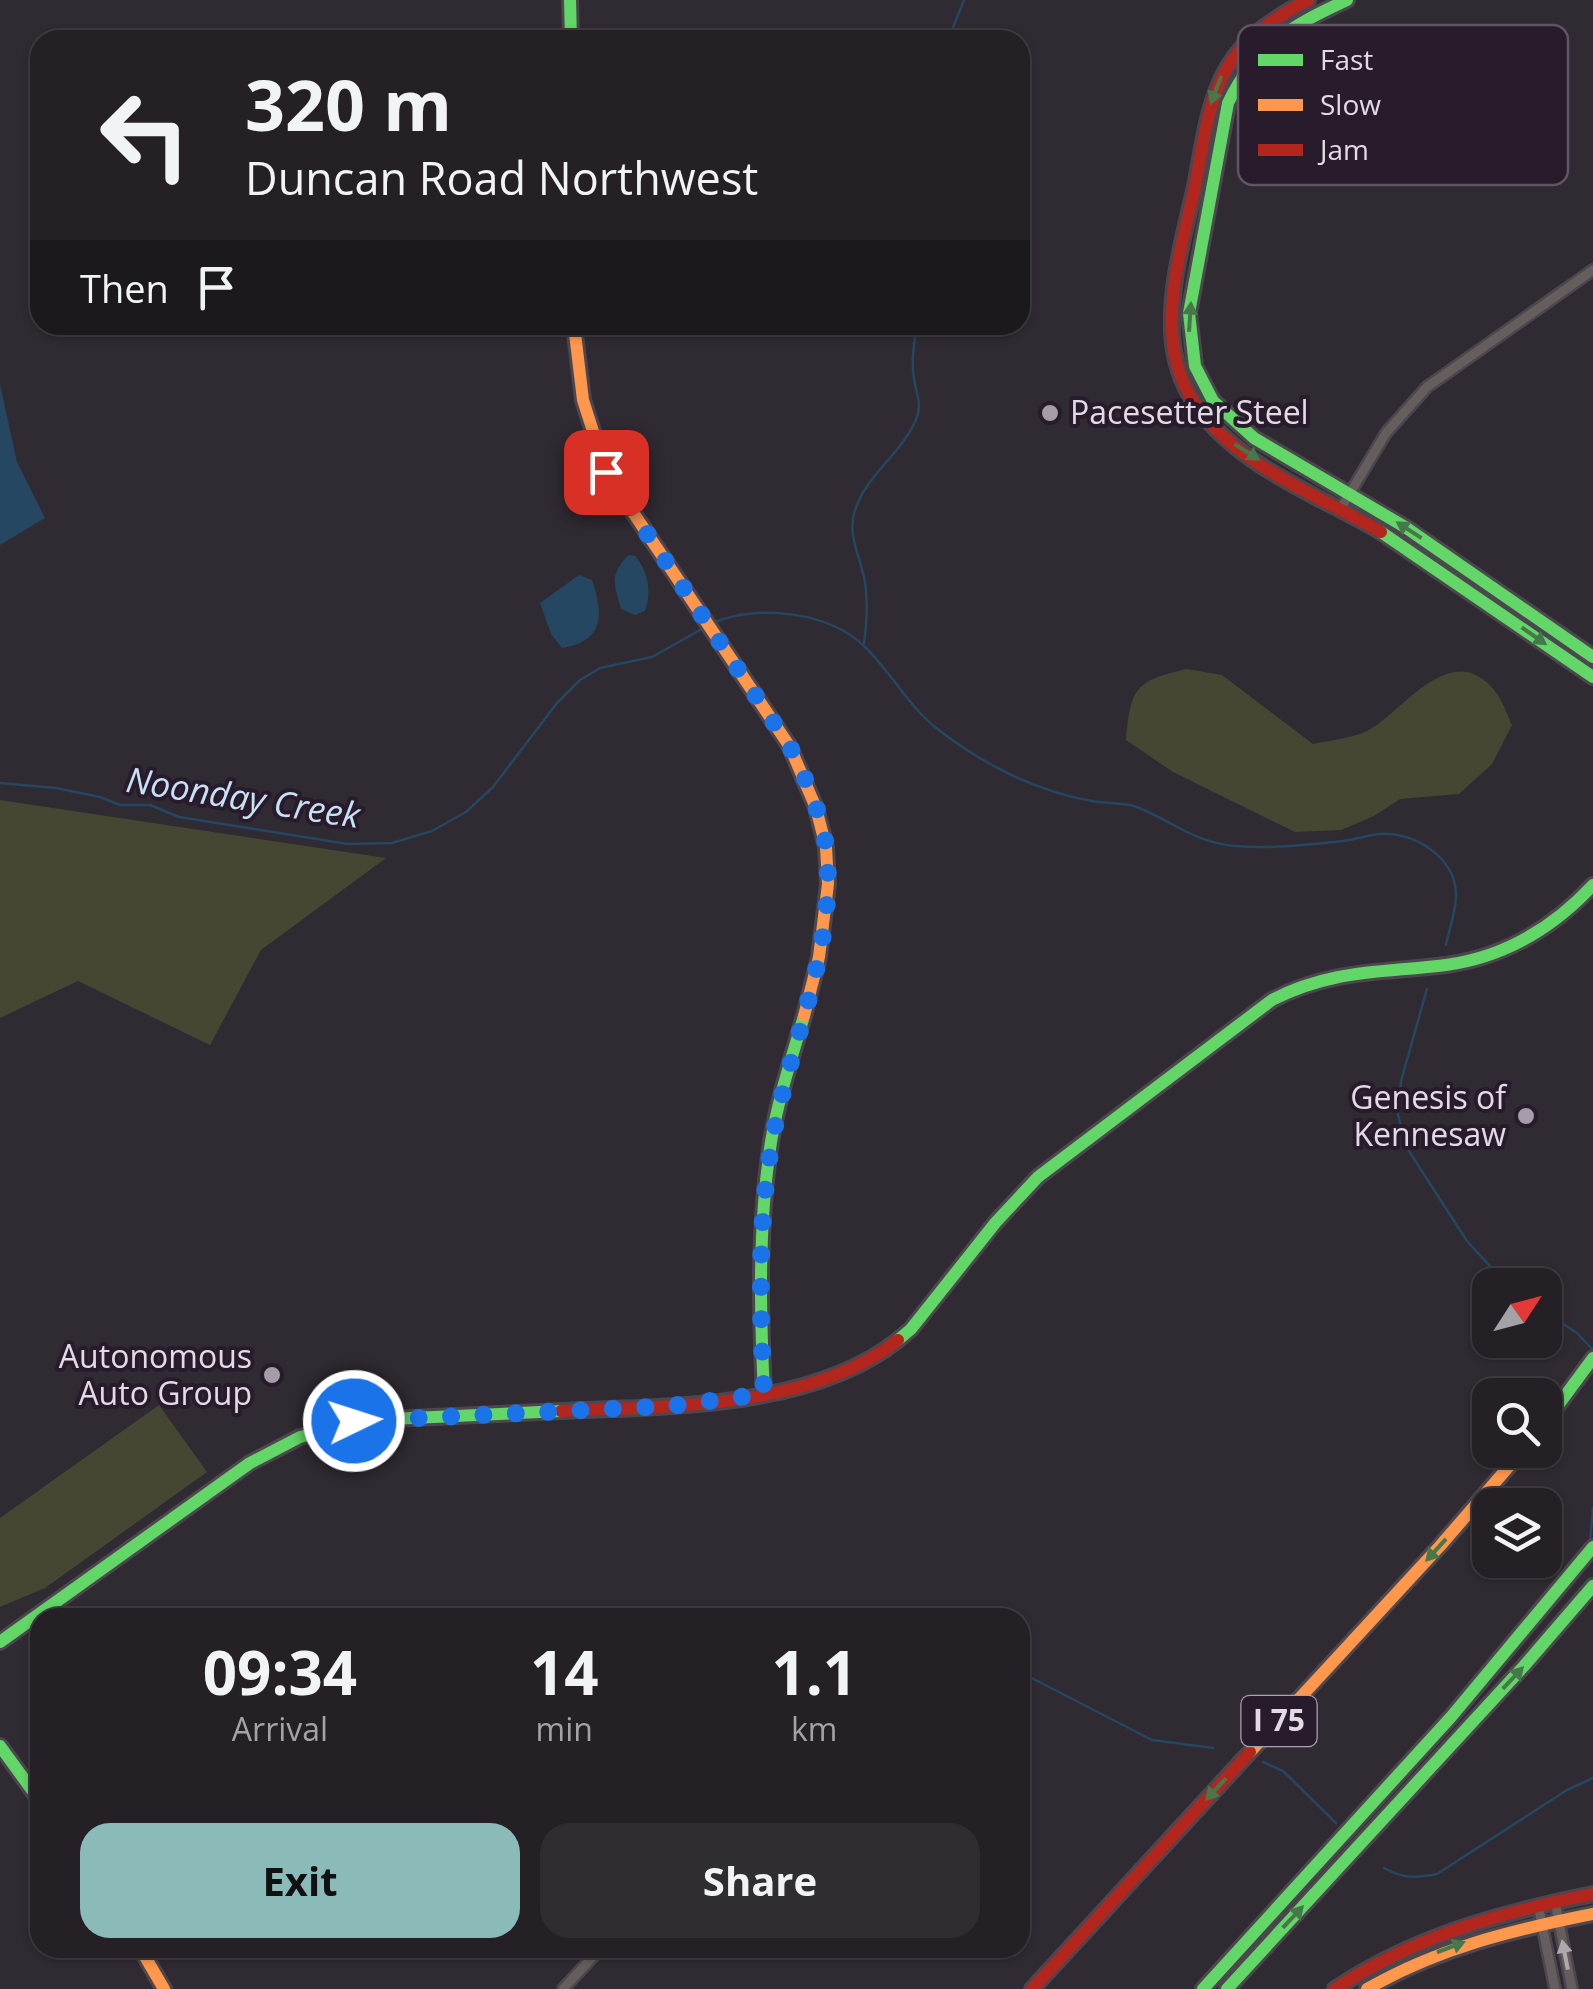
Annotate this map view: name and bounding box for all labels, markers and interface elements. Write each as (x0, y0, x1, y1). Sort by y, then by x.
legend (1238, 25, 1568, 185)
text: Fast (1320, 40, 1373, 78)
text: 320 m (245, 56, 452, 152)
icon: left (80, 70, 210, 200)
one-way arrow (1208, 75, 1223, 105)
text: Slow (1320, 85, 1381, 123)
text: Jam (1317, 130, 1369, 168)
text: Duncan Road Northwest (245, 147, 758, 208)
icon: arrive (189, 260, 244, 315)
text: Then (80, 262, 169, 314)
one-way arrow (1182, 301, 1198, 332)
place label: Pacesetter Steel (1070, 390, 1309, 433)
marker: Pacesetter Steel (1039, 402, 1061, 424)
pin (564, 430, 649, 515)
one-way arrow (1233, 442, 1260, 460)
icon: arrive (579, 445, 634, 500)
one-way arrow (1395, 522, 1422, 540)
one-way arrow (1521, 626, 1547, 645)
water label: Noonday Creek (123, 755, 365, 838)
place label: Genesis of Kennesaw (1350, 1075, 1508, 1155)
marker: Genesis of Kennesaw (1515, 1105, 1537, 1127)
north arrow (1472, 1268, 1562, 1358)
map controls (1472, 1268, 1562, 1578)
place label: Autonomous Auto Group (59, 1334, 252, 1414)
marker: Autonomous Auto Group (261, 1364, 283, 1386)
position arrow (302, 1369, 406, 1473)
button: search (1472, 1378, 1562, 1468)
button: layers (1472, 1488, 1562, 1578)
one-way arrow (1425, 1538, 1448, 1562)
text: 09:34 (203, 1631, 357, 1713)
text: 14 (530, 1631, 599, 1713)
text: 1.1 (771, 1631, 857, 1713)
one-way arrow (1501, 1666, 1524, 1690)
road number: I 75 (1242, 1696, 1316, 1746)
text: Arrival (232, 1707, 328, 1750)
text: min (536, 1707, 593, 1750)
text: km (791, 1707, 837, 1750)
one-way arrow (1205, 1777, 1228, 1801)
button: Exit (80, 1823, 520, 1938)
button: Share (540, 1823, 980, 1938)
one-way arrow (1281, 1905, 1304, 1929)
one-way arrow (1436, 1939, 1466, 1955)
one-way arrow (1557, 1939, 1572, 1970)

